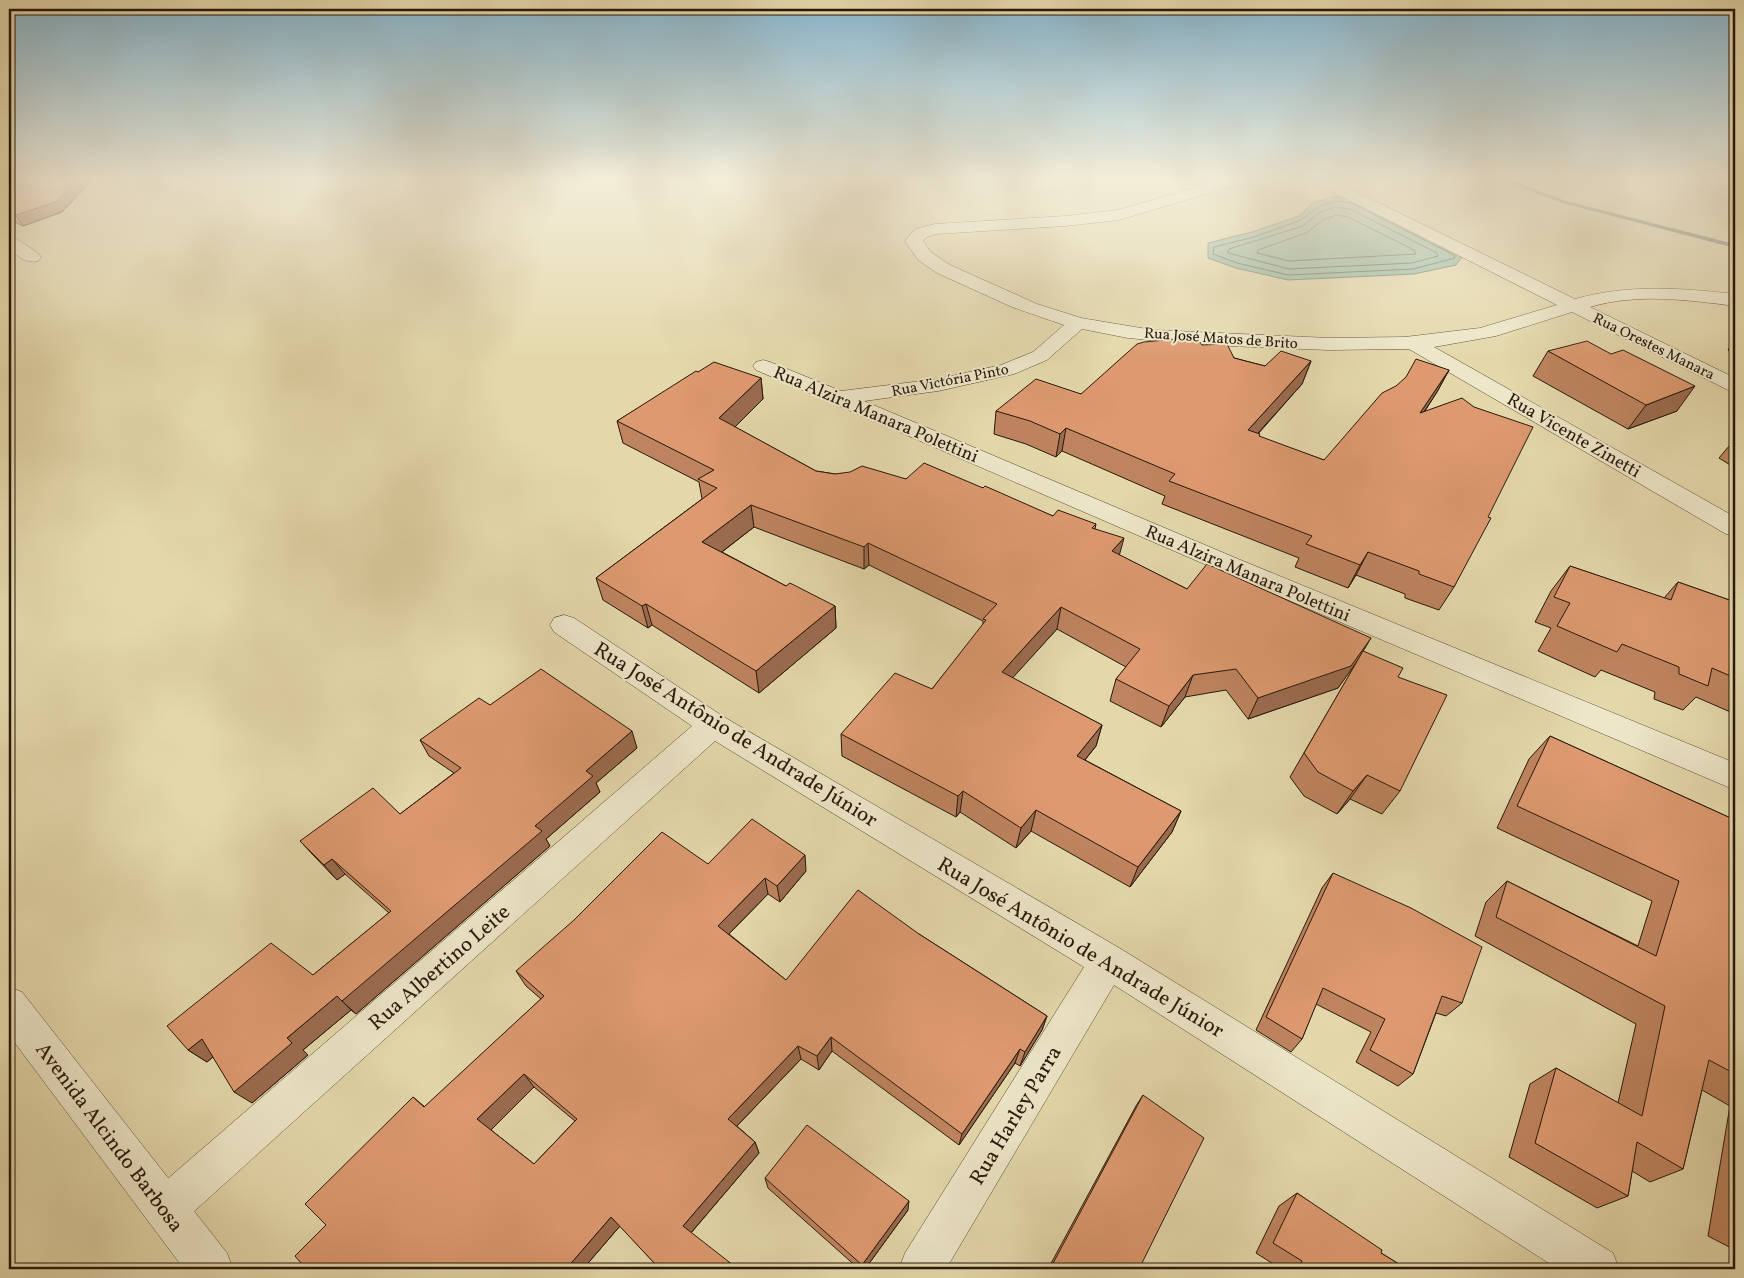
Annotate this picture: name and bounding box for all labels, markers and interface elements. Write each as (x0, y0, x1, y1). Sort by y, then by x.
street label: Rua Orestes Manara (1589, 309, 1718, 386)
street label: Rua José Matos de Brito (1143, 324, 1299, 355)
street label: Rua Victória Pinto (890, 360, 1011, 403)
street label: Rua Alzira Manara Polettini (769, 361, 982, 470)
street label: Rua Vicente Zinetti (1502, 388, 1645, 485)
street label: Rua Alzira Manara Polettini (1141, 520, 1354, 629)
street label: Rua José Antônio de Andrade Júnior (588, 636, 883, 835)
street label: Rua José Antônio de Andrade Júnior (931, 851, 1229, 1046)
street label: Rua Albertino Leite (363, 898, 517, 1038)
street label: Avenida Alcindo Barbosa (28, 1037, 190, 1239)
street label: Rua Harley Parra (963, 1041, 1069, 1191)

